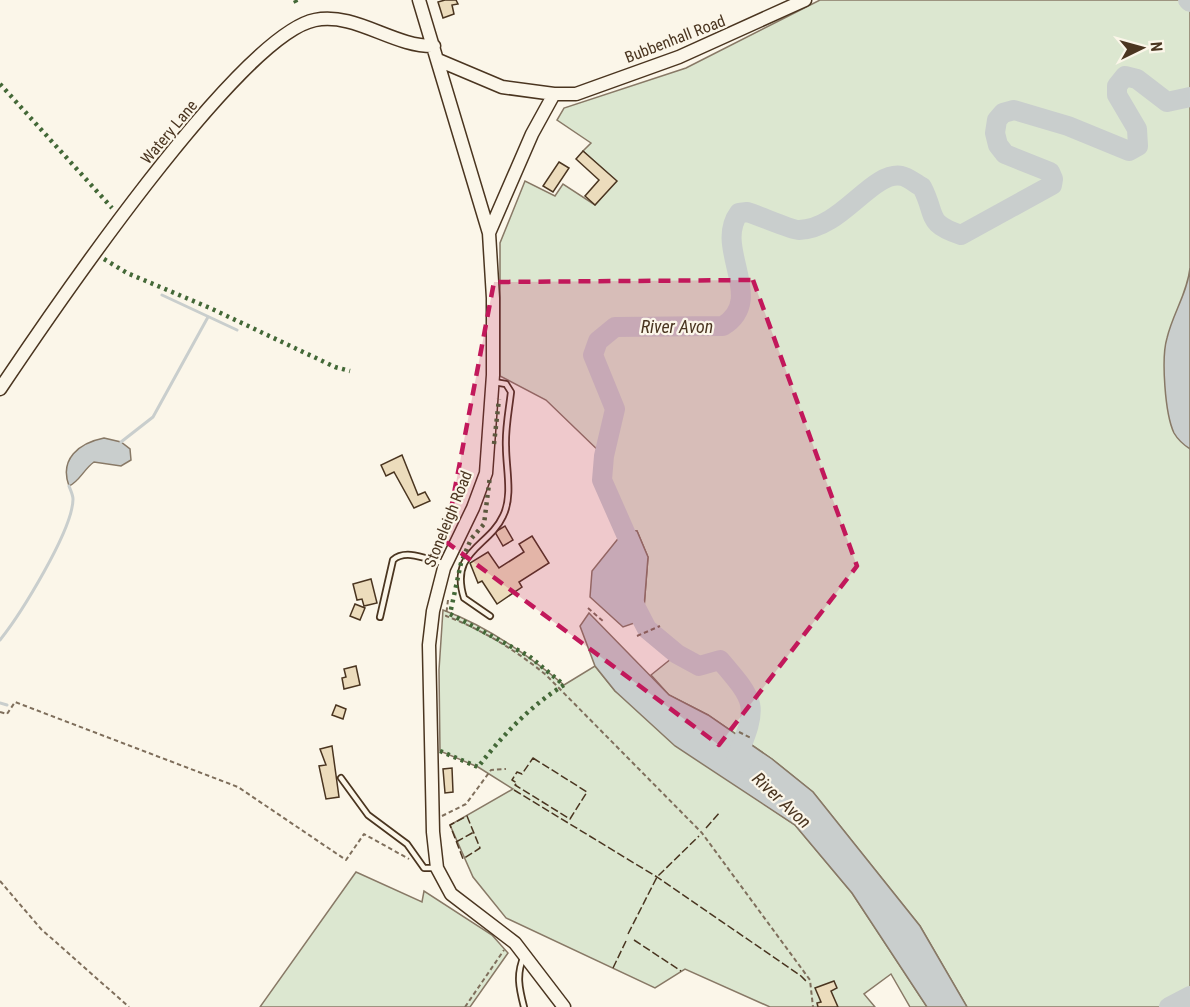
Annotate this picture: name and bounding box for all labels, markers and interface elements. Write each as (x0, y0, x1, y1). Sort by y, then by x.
street label: Bubbenhall Road (622, 11, 728, 67)
north arrow (1112, 18, 1172, 78)
text: N (1147, 41, 1166, 52)
street label: Watery Lane (137, 96, 201, 168)
water label: River Avon (641, 316, 713, 337)
street label: Stoneleigh Road (420, 468, 476, 570)
water label: River Avon (748, 768, 816, 832)

